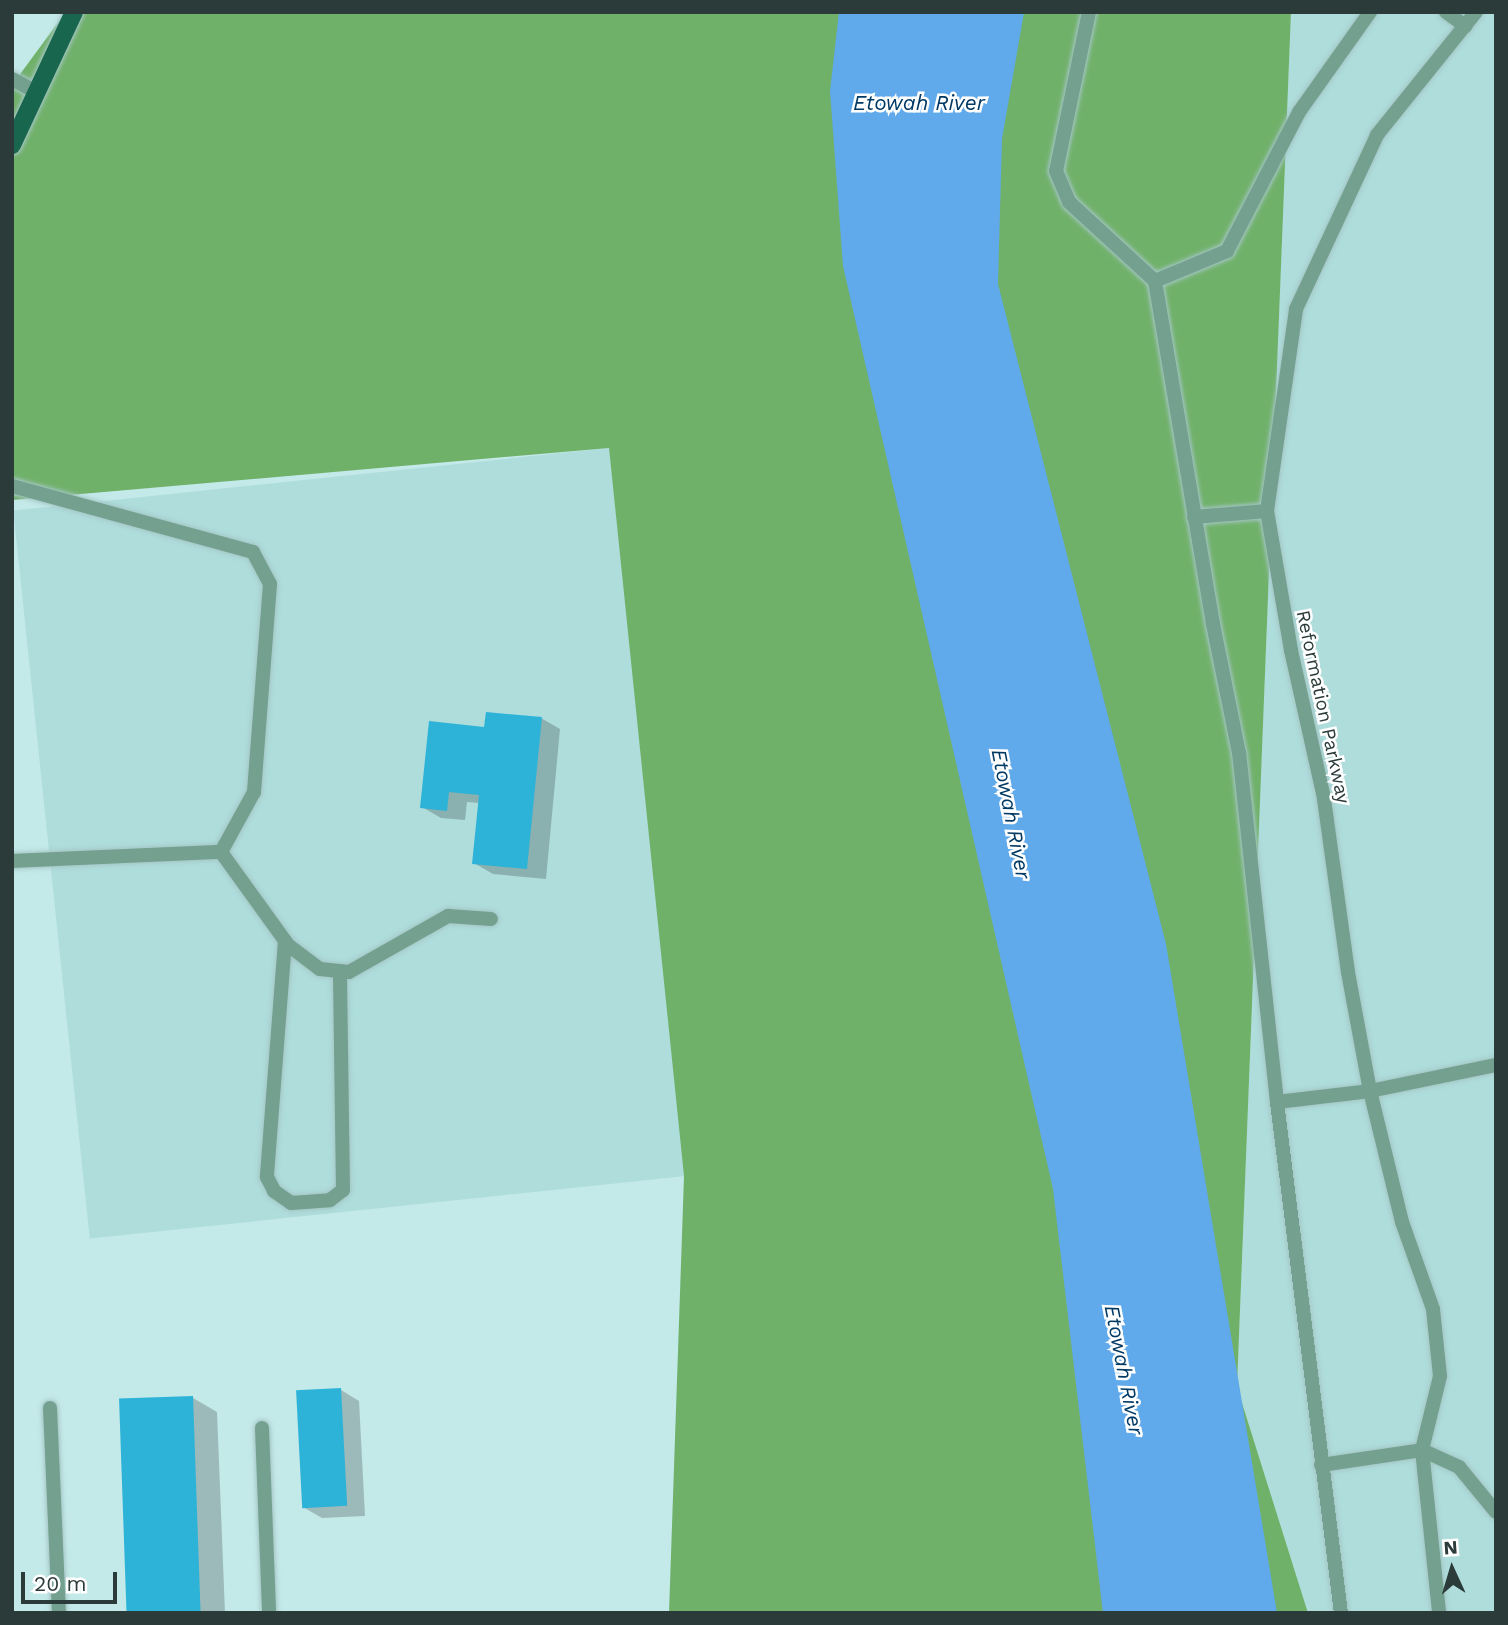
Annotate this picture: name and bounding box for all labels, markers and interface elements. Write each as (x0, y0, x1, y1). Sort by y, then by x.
water label: Etowah River (853, 90, 985, 116)
street label: Reformation Parkway (1291, 608, 1355, 806)
water label: Etowah River (986, 747, 1036, 881)
water label: Etowah River (1099, 1303, 1149, 1437)
north arrow (1417, 1534, 1487, 1604)
text: N (1443, 1536, 1458, 1560)
scale bar (24, 1558, 121, 1602)
text: 20 m (34, 1571, 86, 1596)

